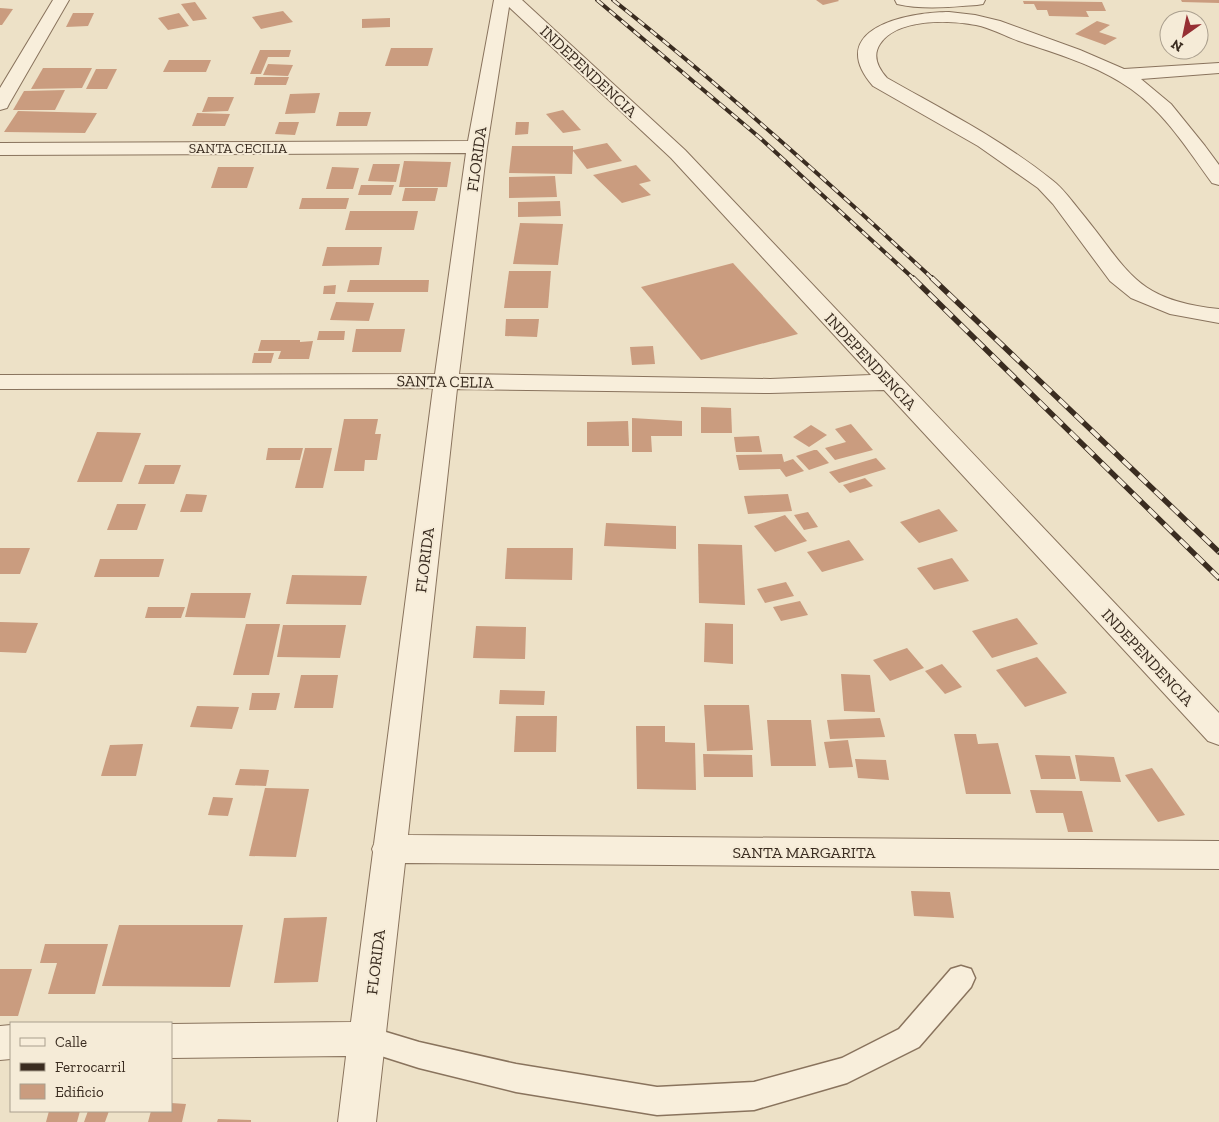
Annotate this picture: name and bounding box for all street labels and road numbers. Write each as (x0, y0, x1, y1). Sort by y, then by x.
street label: INDEPENDENCIA (536, 22, 642, 122)
street label: FLORIDA (463, 125, 491, 193)
street label: SANTA CECILIA (189, 140, 288, 157)
street label: INDEPENDENCIA (821, 309, 921, 414)
street label: SANTA CELIA (396, 371, 494, 392)
street label: FLORIDA (411, 526, 438, 594)
street label: INDEPENDENCIA (1098, 605, 1198, 710)
street label: SANTA MARGARITA (733, 843, 876, 862)
street label: FLORIDA (362, 928, 389, 996)

